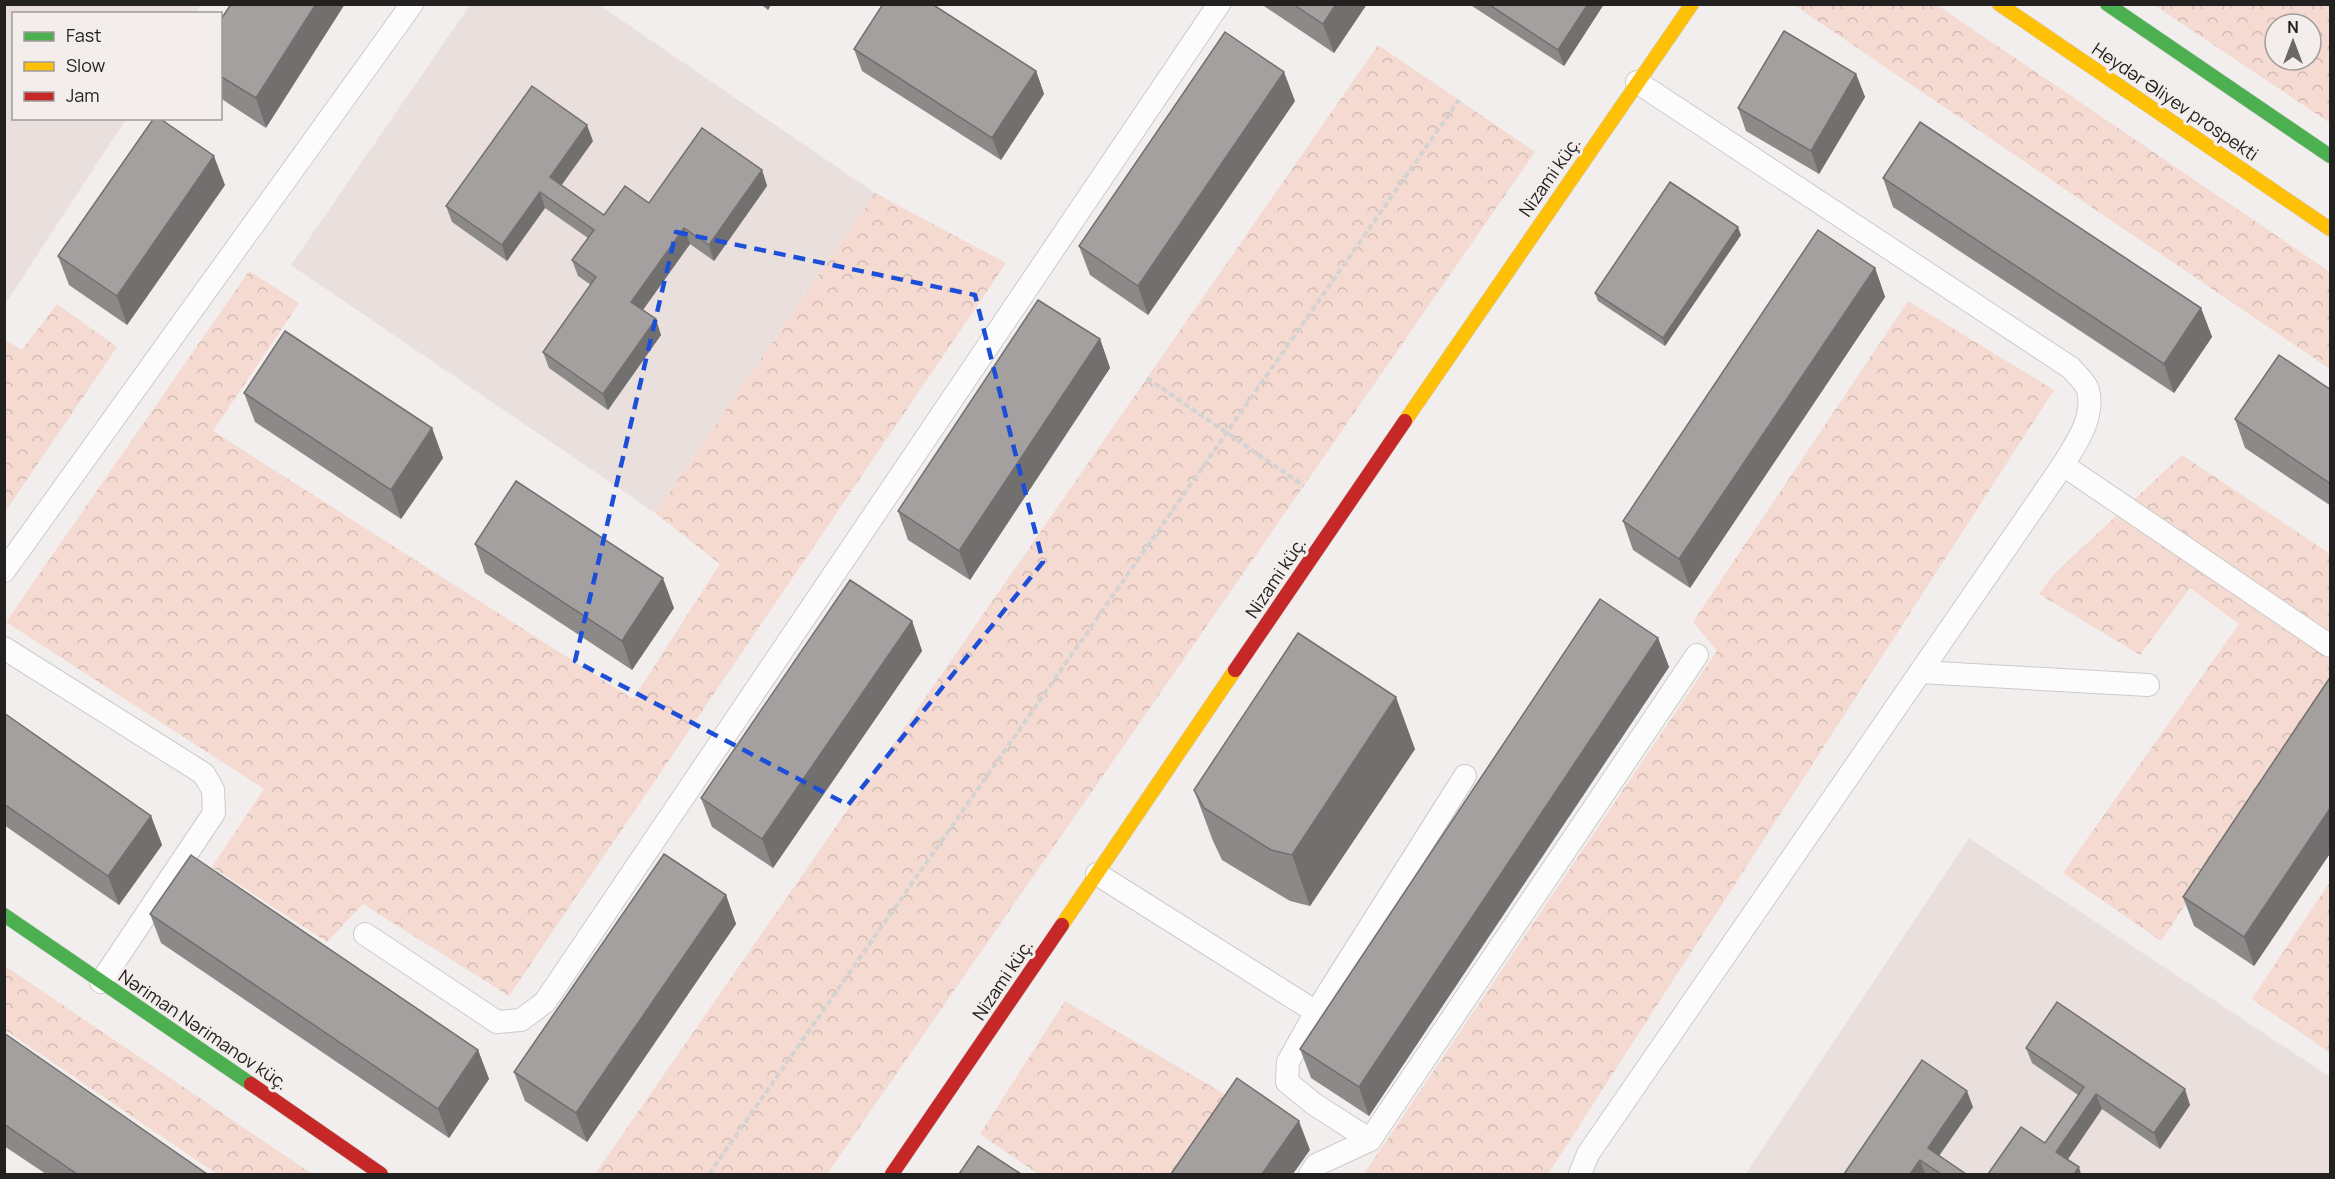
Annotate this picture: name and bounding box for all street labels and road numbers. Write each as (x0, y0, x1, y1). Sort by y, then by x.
street label: Heydər Əliyev prospekti (2088, 37, 2263, 166)
street label: Nizami küç. (1513, 132, 1586, 221)
street label: Nizami küç. (1239, 532, 1311, 622)
street label: Nizami küç. (966, 934, 1038, 1024)
street label: Nəriman Nərimanov küç. (114, 963, 293, 1095)

